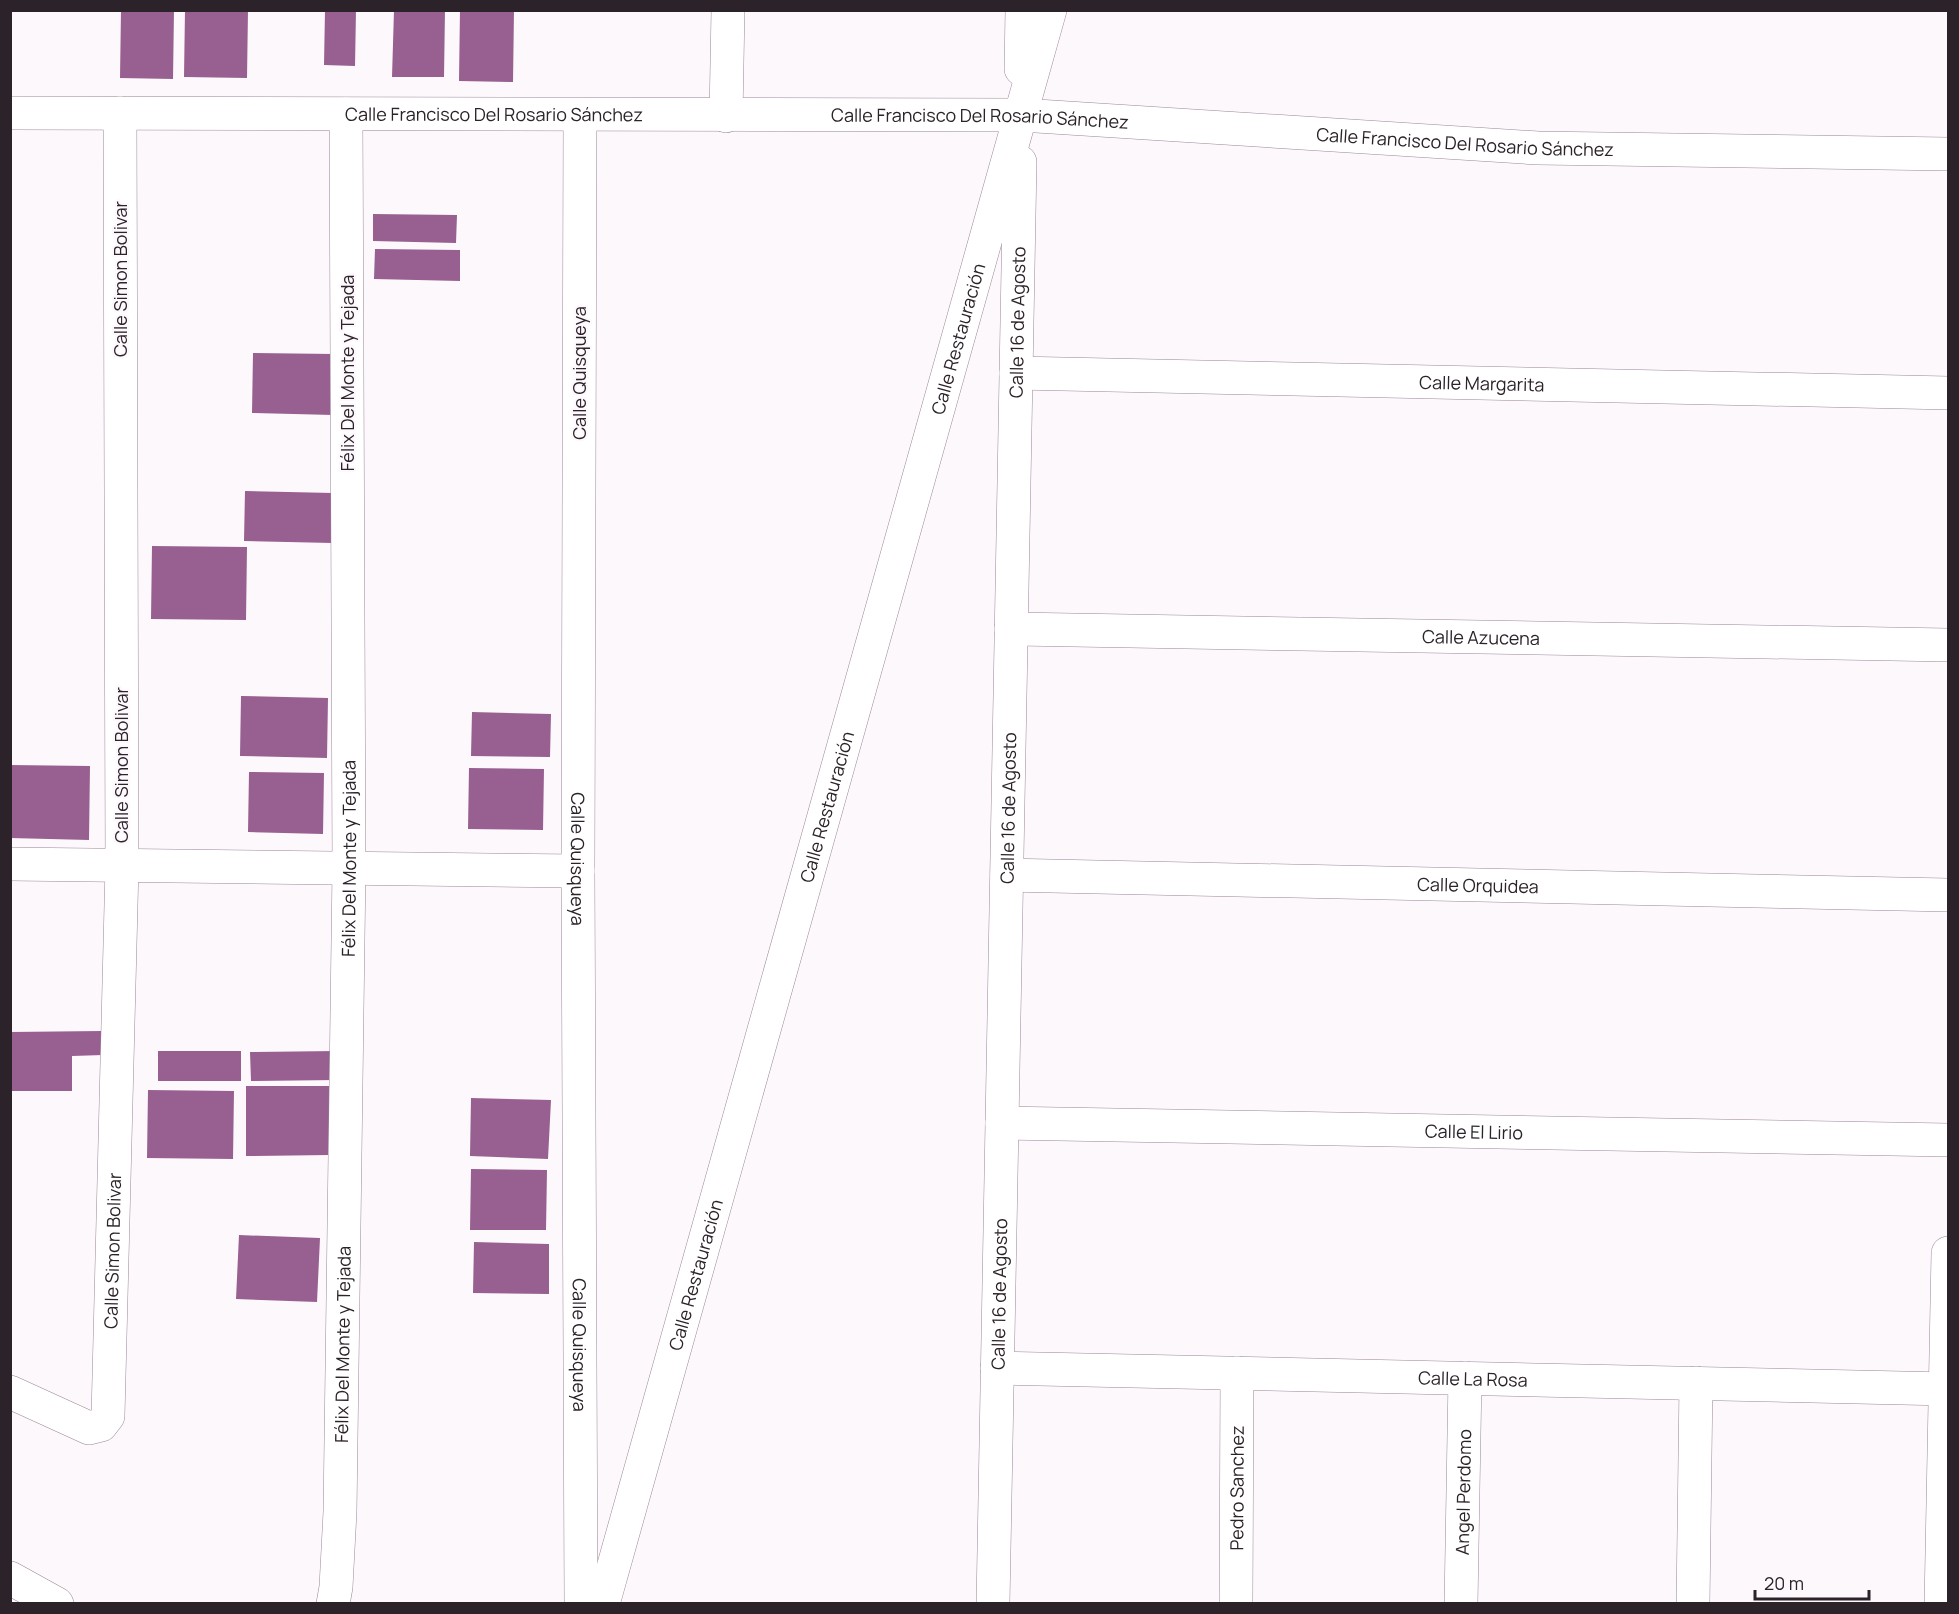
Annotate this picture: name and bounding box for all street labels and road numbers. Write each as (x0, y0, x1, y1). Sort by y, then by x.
street label: Calle Francisco Del Rosario Sánchez (345, 102, 643, 126)
street label: Calle Francisco Del Rosario Sánchez (831, 103, 1129, 134)
street label: Calle Francisco Del Rosario Sánchez (1316, 122, 1614, 161)
street label: Calle Simon Bolivar (108, 200, 132, 357)
street label: Calle 16 de Agosto (1004, 246, 1030, 398)
street label: Calle Restauración (925, 260, 990, 417)
street label: Félix Del Monte y Tejada (335, 275, 359, 471)
street label: Calle Quisqueya (567, 306, 591, 440)
street label: Calle Margarita (1419, 370, 1545, 396)
street label: Calle Azucena (1422, 624, 1540, 650)
street label: Calle Simon Bolivar (109, 686, 133, 843)
street label: Calle Restauración (794, 728, 859, 885)
street label: Calle 16 de Agosto (994, 732, 1021, 884)
street label: Félix Del Monte y Tejada (336, 760, 361, 957)
street label: Calle Quisqueya (566, 792, 590, 926)
street label: Calle Orquidea (1417, 872, 1539, 898)
street label: Calle El Lirio (1425, 1119, 1523, 1144)
street label: Calle Simon Bolivar (98, 1172, 126, 1329)
street label: Calle Restauración (663, 1196, 728, 1353)
street label: Calle 16 de Agosto (985, 1218, 1012, 1370)
street label: Félix Del Monte y Tejada (329, 1246, 356, 1443)
street label: Calle Quisqueya (568, 1278, 592, 1412)
street label: Calle La Rosa (1418, 1365, 1528, 1392)
street label: Pedro Sanchez (1224, 1425, 1249, 1551)
street label: Angel Perdomo (1450, 1429, 1476, 1555)

